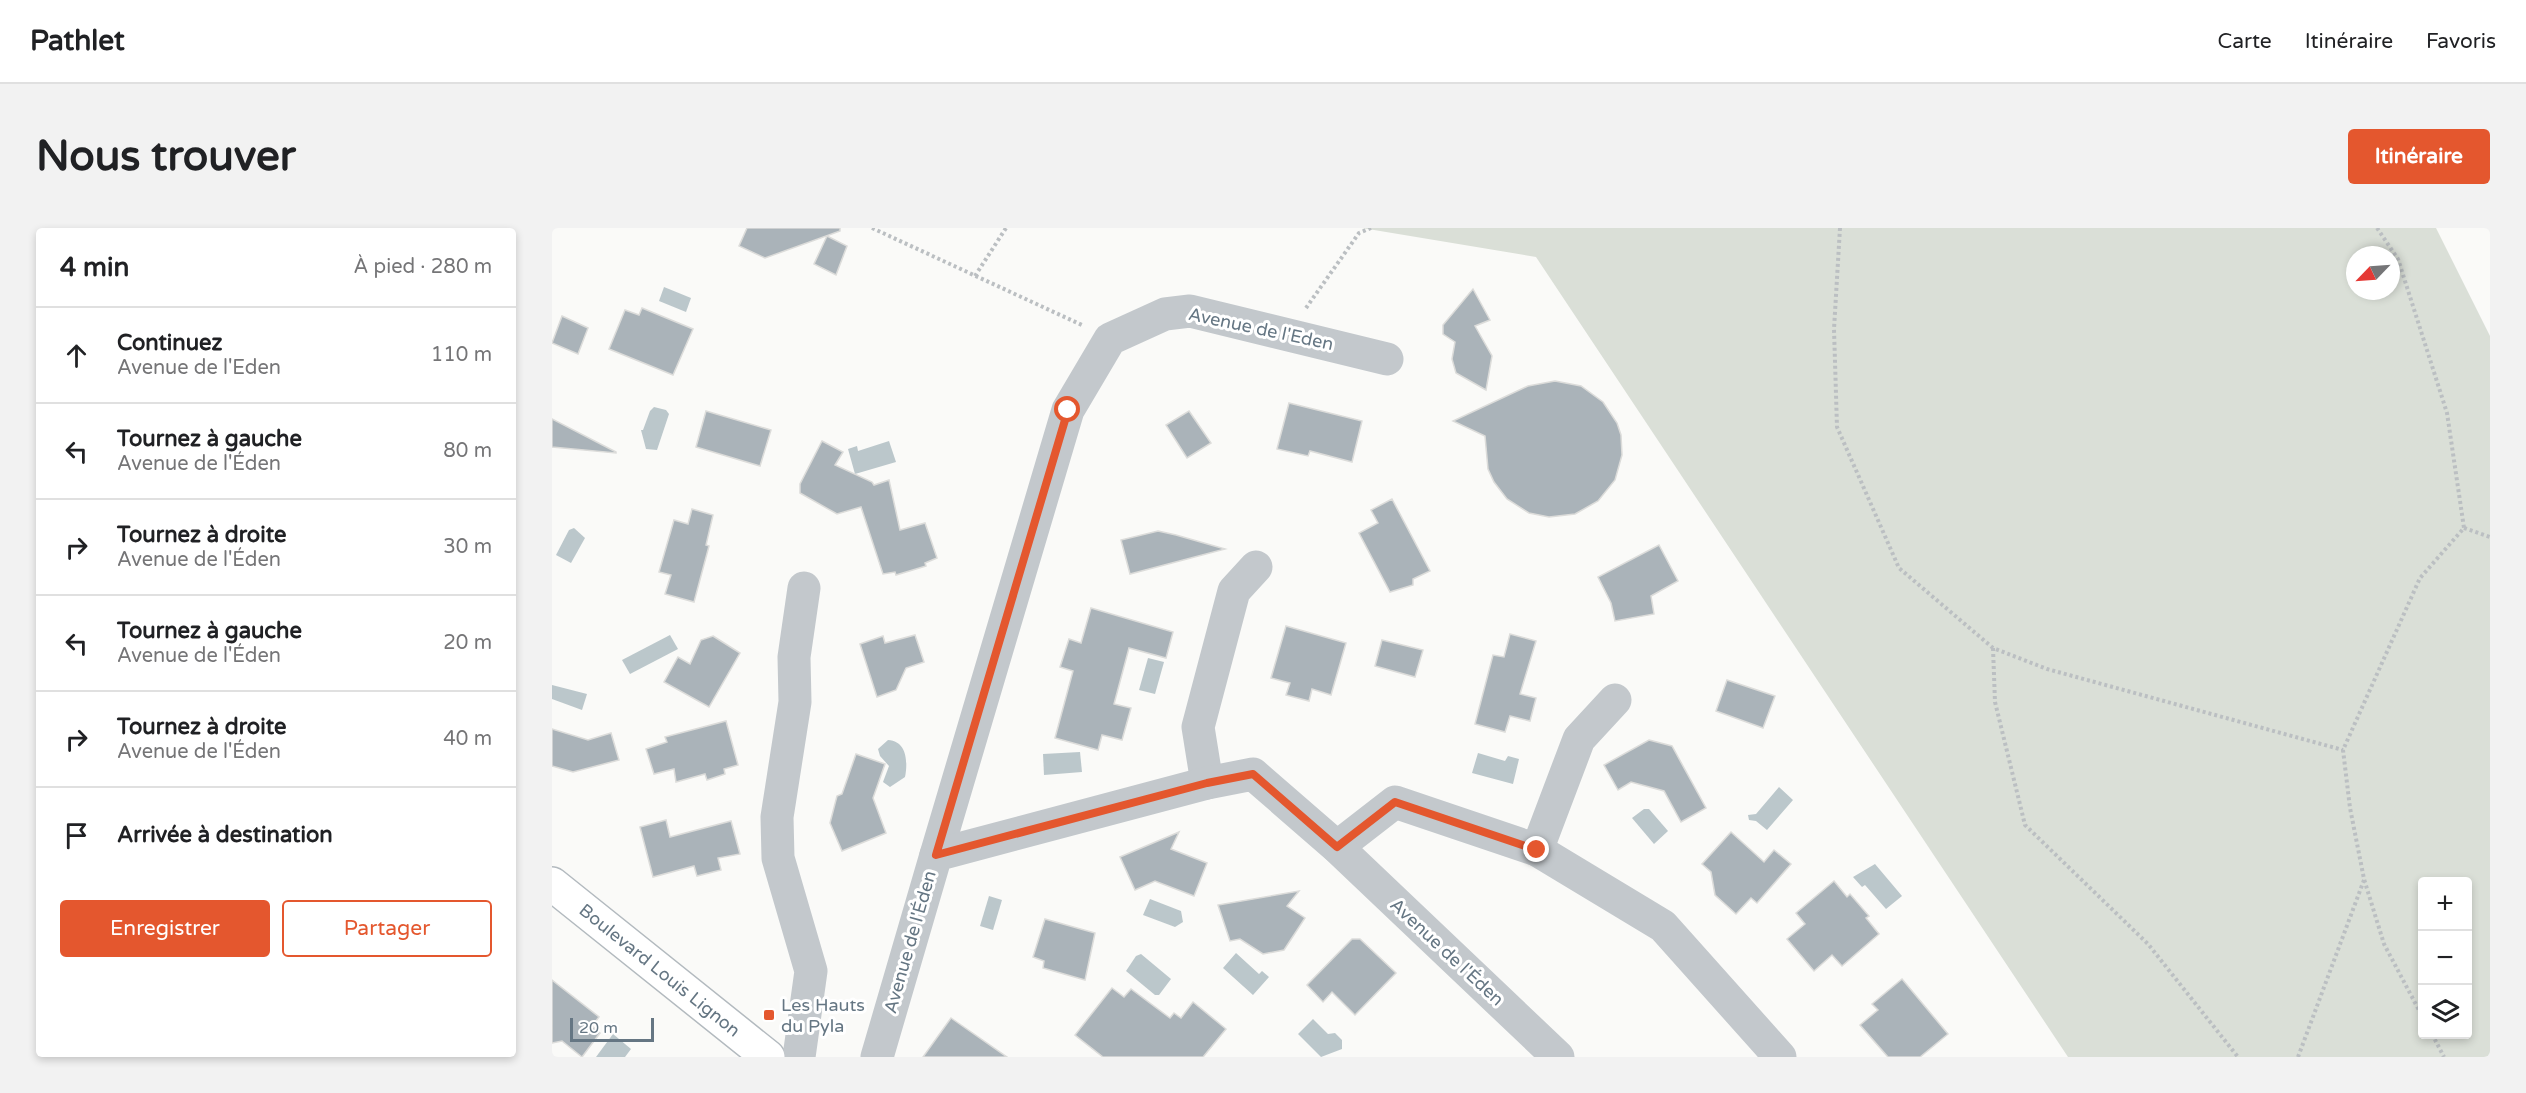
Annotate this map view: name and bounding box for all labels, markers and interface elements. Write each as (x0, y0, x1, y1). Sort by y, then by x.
text: Pathlet (30, 24, 125, 58)
text: Carte (2218, 29, 2272, 54)
text: Itinéraire (2305, 29, 2393, 54)
text: Favoris (2426, 29, 2496, 54)
button: Itinéraire (2348, 129, 2490, 184)
text: Nous trouver (36, 131, 296, 182)
north arrow (2346, 246, 2400, 300)
text: 4 min (60, 252, 129, 283)
text: À pied · 280 m (354, 255, 492, 279)
street label: Avenue de l'Eden (1187, 303, 1335, 355)
text: Continuez (117, 330, 222, 356)
icon: ahead (60, 339, 93, 372)
text: 110 m (431, 343, 492, 367)
text: Avenue de l'Eden (117, 356, 281, 380)
route start (1054, 396, 1080, 422)
text: Tournez à gauche (117, 426, 302, 452)
icon: left (60, 435, 93, 468)
text: 80 m (443, 439, 492, 463)
text: Avenue de l'Éden (117, 452, 281, 476)
text: Tournez à droite (117, 522, 286, 548)
icon: right (60, 531, 93, 564)
text: 30 m (443, 535, 492, 559)
text: Avenue de l'Éden (117, 548, 281, 572)
text: Tournez à gauche (117, 618, 302, 644)
icon: left (60, 627, 93, 660)
text: 20 m (443, 631, 492, 655)
text: Avenue de l'Éden (117, 644, 281, 668)
text: Tournez à droite (117, 714, 286, 740)
icon: right (60, 723, 93, 756)
text: 40 m (443, 727, 492, 751)
text: Avenue de l'Éden (117, 740, 281, 764)
icon: arrive (60, 819, 93, 852)
text: Arrivée à destination (117, 822, 333, 848)
route end (1523, 836, 1549, 862)
street label: Avenue de l'Éden (879, 868, 941, 1016)
map controls (2418, 877, 2472, 1039)
button: + (2418, 877, 2472, 931)
street label: Avenue de l'Éden (1386, 894, 1508, 1010)
street label: Boulevard Louis Lignon (575, 899, 745, 1041)
button: Enregistrer (60, 900, 270, 957)
button: Partager (282, 900, 492, 957)
button: − (2418, 931, 2472, 985)
button: layers (2418, 985, 2472, 1039)
place label: Les Hauts du Pyla (781, 994, 865, 1037)
marker: Les Hauts du Pyla (762, 1008, 776, 1022)
scale bar (570, 1015, 654, 1042)
text: 20 m (579, 1018, 618, 1038)

